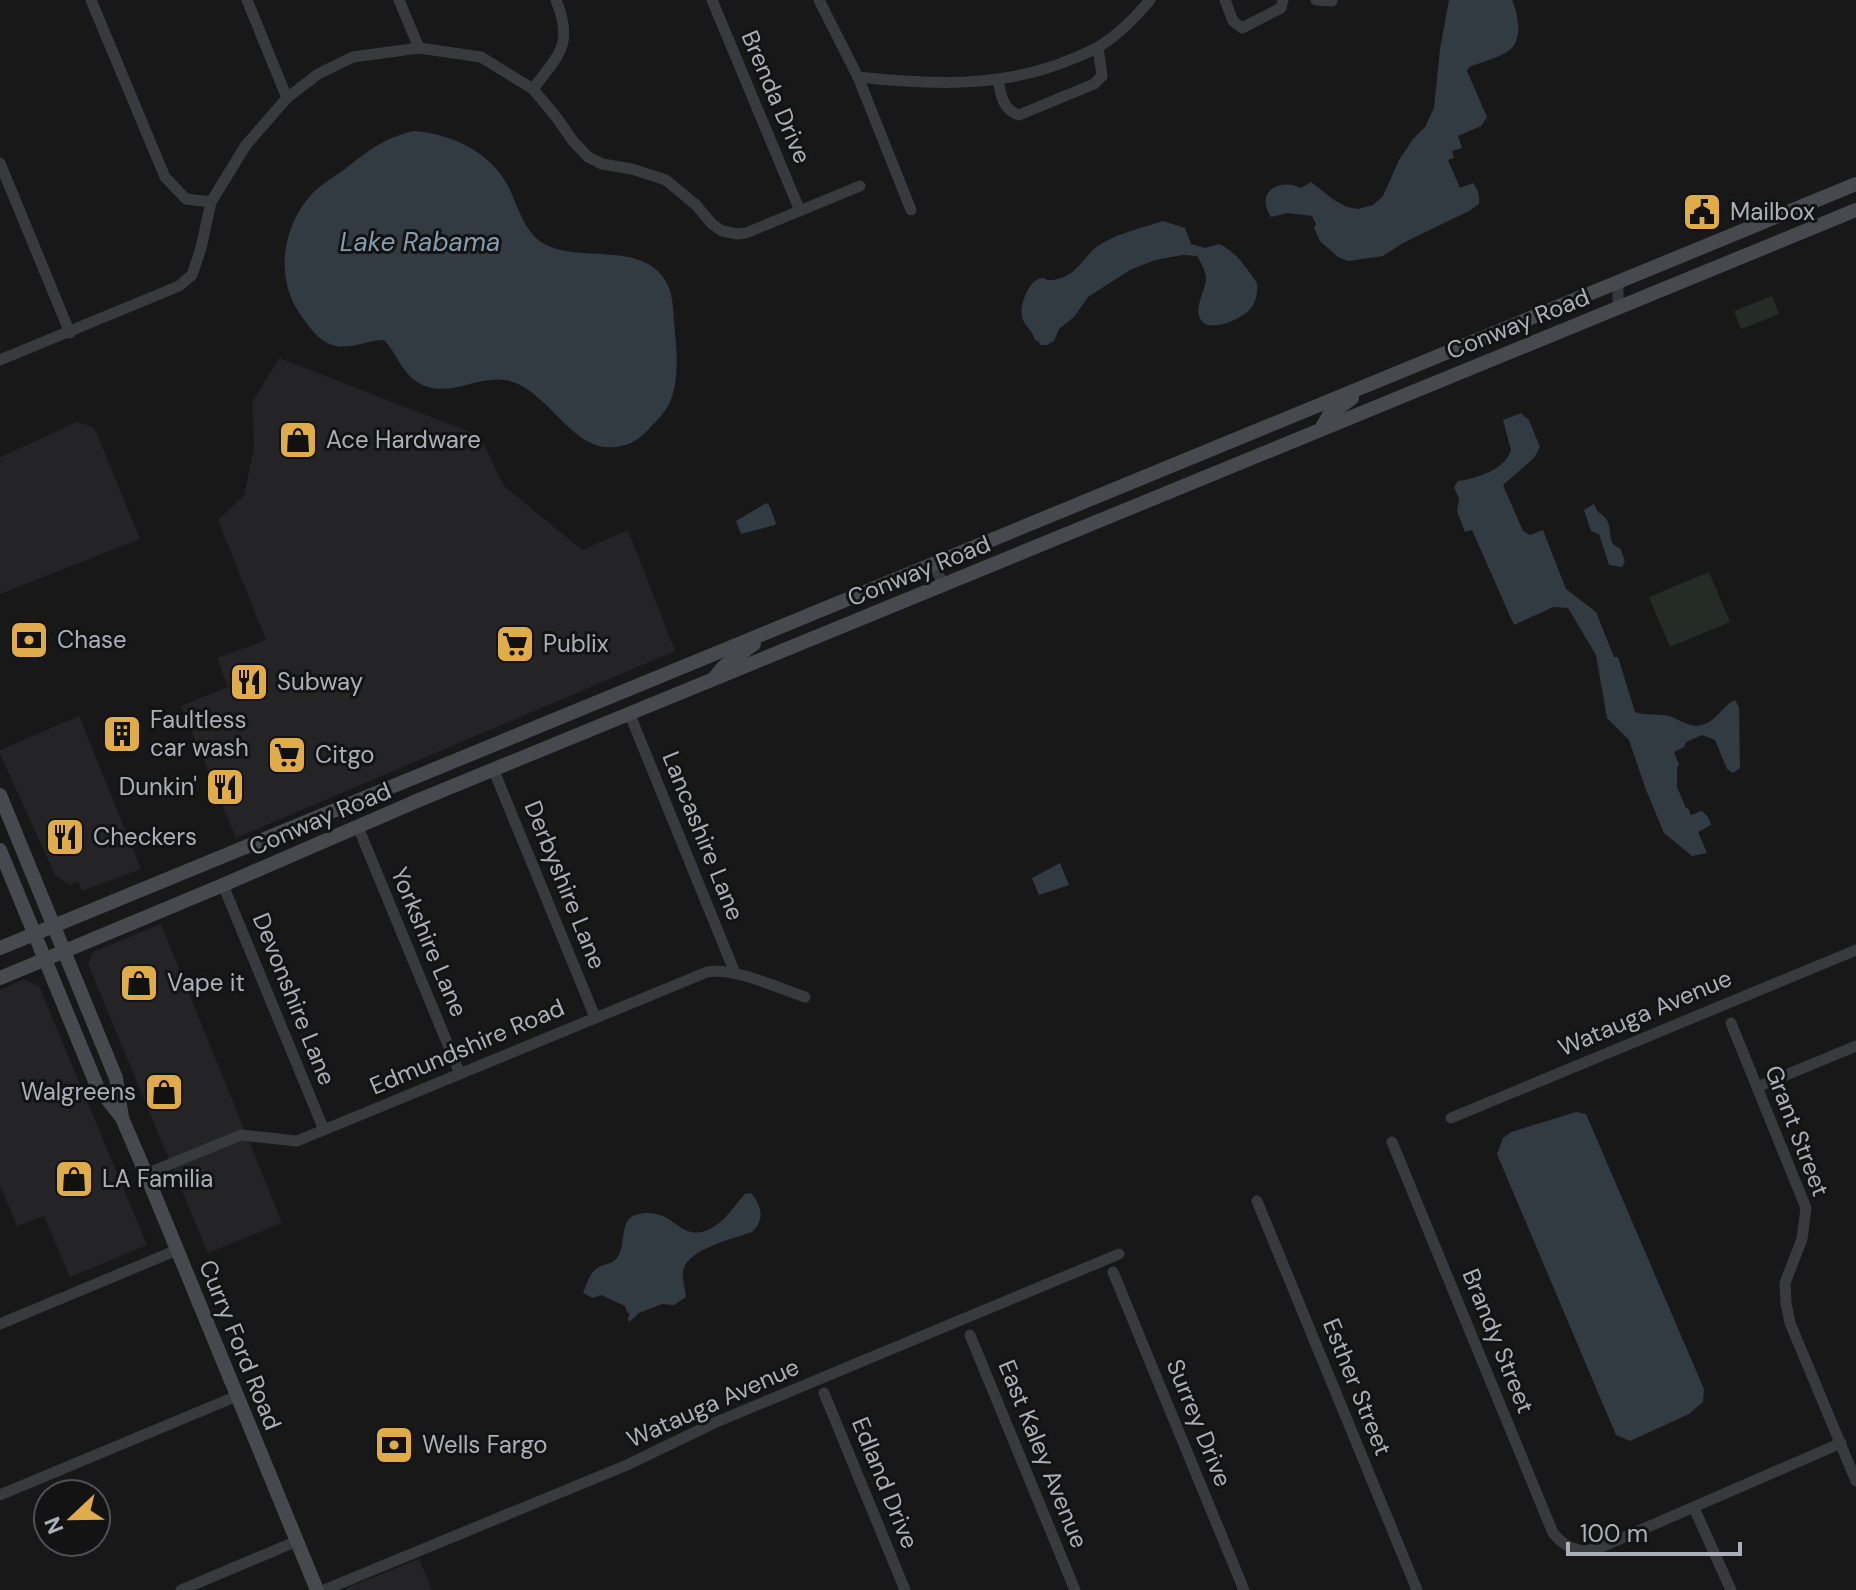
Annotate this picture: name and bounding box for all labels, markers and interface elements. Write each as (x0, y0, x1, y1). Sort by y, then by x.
street label: Brenda Drive (735, 26, 818, 168)
public building icon: Mailbox (1681, 191, 1723, 233)
place label: Mailbox (1730, 196, 1815, 227)
water label: Lake Rabama (340, 225, 500, 259)
street label: Conway Road (1442, 281, 1594, 366)
shop icon: Ace Hardware (277, 419, 319, 461)
place label: Ace Hardware (326, 424, 481, 455)
street label: Conway Road (843, 528, 995, 613)
bank icon: Chase (8, 619, 50, 661)
supermarket icon: Publix (494, 623, 536, 665)
place label: Chase (57, 624, 127, 655)
place label: Publix (543, 628, 609, 659)
restaurant icon: Subway (228, 661, 270, 703)
place label: Subway (277, 666, 363, 697)
place label: Faultless car wash (150, 704, 249, 763)
building icon: Faultless car wash (101, 713, 143, 755)
supermarket icon: Citgo (266, 734, 308, 776)
place label: Citgo (315, 739, 375, 770)
street label: Lancashire Lane (655, 747, 751, 925)
restaurant icon: Dunkin' (204, 766, 246, 808)
place label: Dunkin' (119, 771, 197, 802)
street label: Conway Road (244, 775, 396, 862)
street label: Derbyshire Lane (518, 796, 613, 974)
restaurant icon: Checkers (44, 816, 86, 858)
place label: Checkers (93, 821, 197, 852)
street label: Yorkshire Lane (384, 862, 475, 1021)
street label: Devonshire Lane (246, 908, 343, 1089)
shop icon: Vape it (118, 962, 160, 1004)
street label: Watauga Avenue (1553, 962, 1736, 1063)
place label: Vape it (167, 967, 245, 998)
street label: Edmundshire Road (365, 992, 569, 1102)
street label: Grant Street (1758, 1061, 1837, 1201)
shop icon: Walgreens (143, 1071, 185, 1113)
place label: Walgreens (21, 1076, 136, 1107)
shop icon: LA Familia (53, 1158, 95, 1200)
place label: LA Familia (102, 1163, 213, 1194)
street label: Curry Ford Road (192, 1255, 289, 1434)
street label: Brandy Street (1455, 1264, 1541, 1418)
street label: Esther Street (1316, 1314, 1399, 1460)
street label: Watauga Avenue (622, 1351, 804, 1454)
street label: East Kaley Avenue (992, 1355, 1095, 1552)
street label: Surrey Drive (1160, 1355, 1239, 1491)
street label: Edland Drive (845, 1413, 926, 1553)
bank icon: Wells Fargo (373, 1424, 415, 1466)
place label: Wells Fargo (422, 1429, 548, 1460)
north arrow (32, 1478, 112, 1558)
scale bar (1568, 1506, 1740, 1556)
text: N (37, 1512, 70, 1538)
text: 100 m (1580, 1518, 1648, 1549)

